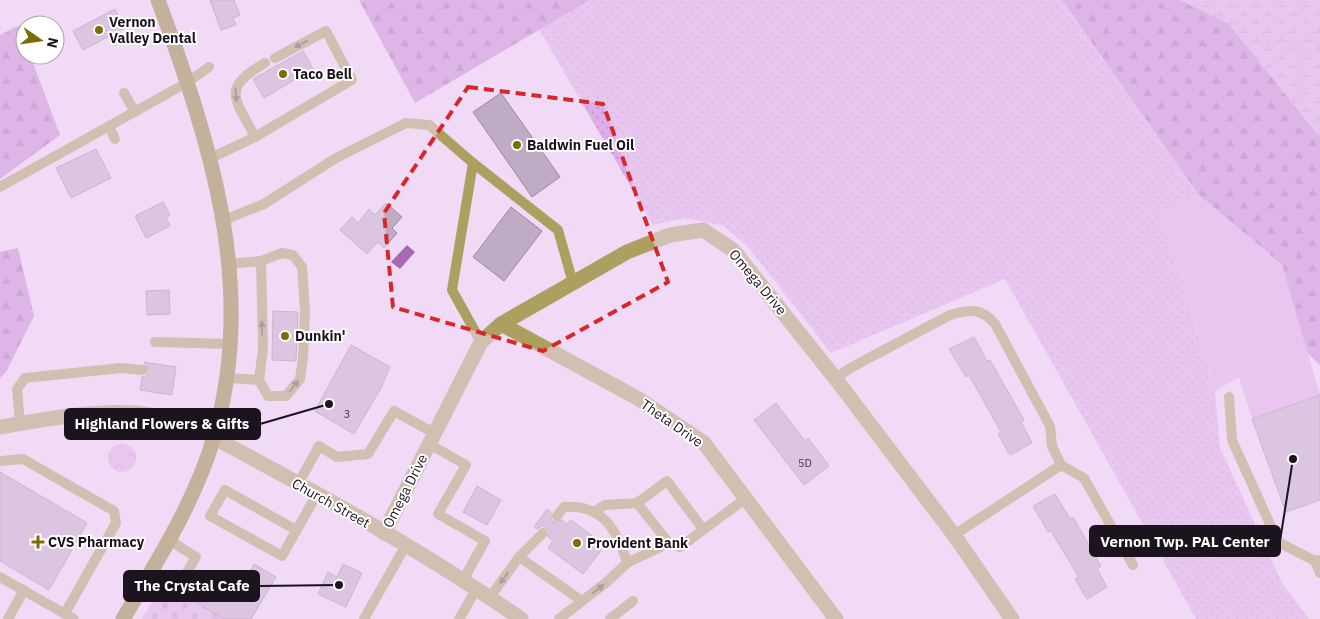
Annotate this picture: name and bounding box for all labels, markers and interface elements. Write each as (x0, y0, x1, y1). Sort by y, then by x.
place label: Vernon Valley Dental (109, 13, 196, 47)
north arrow (15, 15, 65, 65)
marker: Vernon Valley Dental (93, 24, 105, 36)
text: N (43, 36, 63, 50)
one-way arrow (293, 40, 308, 48)
place label: Taco Bell (293, 65, 352, 83)
marker: Taco Bell (277, 68, 289, 80)
one-way arrow (233, 87, 241, 103)
place label: Baldwin Fuel Oil (527, 136, 634, 154)
marker: Baldwin Fuel Oil (511, 139, 523, 151)
street label: Omega Drive (725, 245, 791, 319)
one-way arrow (258, 319, 266, 335)
place label: Dunkin' (295, 327, 345, 345)
marker: Dunkin' (279, 330, 291, 342)
one-way arrow (289, 379, 299, 393)
street label: Theta Drive (637, 395, 707, 451)
house number: 3 (344, 407, 350, 421)
callout: Highland Flowers & Gifts (65, 409, 260, 439)
text: Highland Flowers & Gifts (75, 414, 250, 433)
street label: Omega Drive (379, 451, 431, 531)
house number: 5D (798, 456, 812, 470)
street label: Church Street (289, 474, 373, 532)
callout: Vernon Twp. PAL Center (1090, 526, 1280, 556)
text: Vernon Twp. PAL Center (1100, 532, 1270, 551)
place label: CVS Pharmacy (48, 533, 145, 551)
place label: Provident Bank (587, 534, 689, 552)
marker: CVS Pharmacy (32, 536, 44, 548)
marker: Provident Bank (571, 537, 583, 549)
callout: The Crystal Cafe (124, 571, 259, 601)
one-way arrow (499, 571, 509, 585)
text: The Crystal Cafe (134, 576, 250, 595)
one-way arrow (591, 584, 604, 595)

